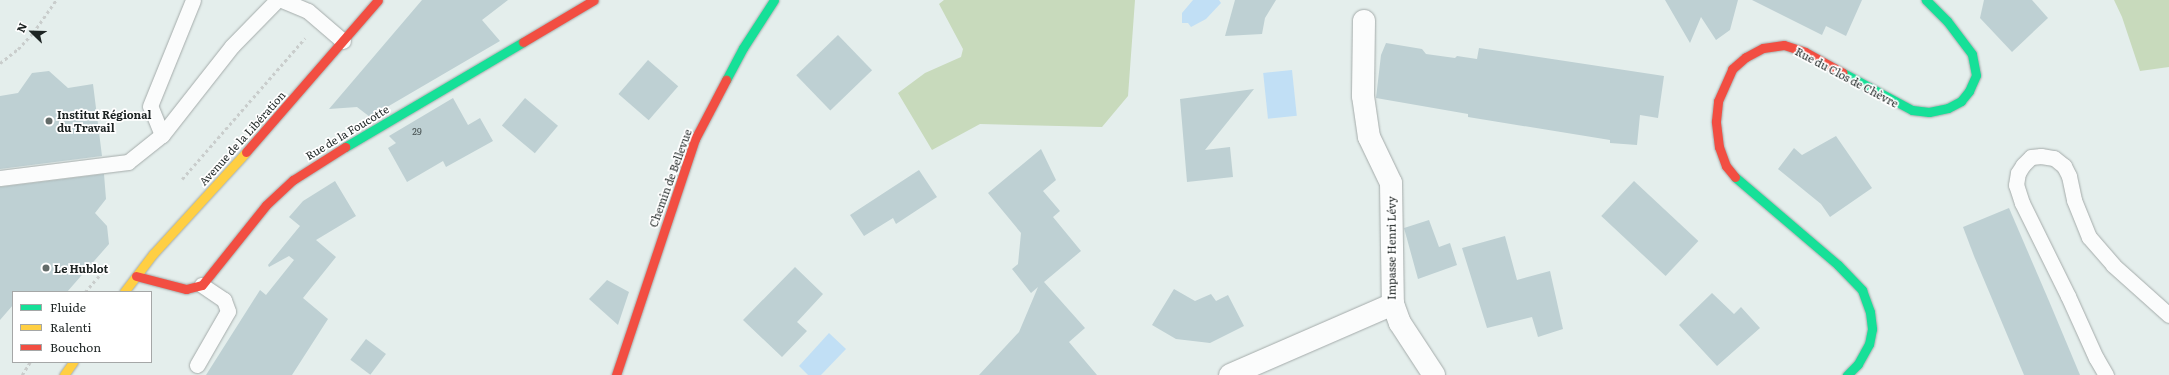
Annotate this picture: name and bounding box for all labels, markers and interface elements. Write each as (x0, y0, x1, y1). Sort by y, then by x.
north arrow (12, 12, 52, 52)
text: N (12, 20, 30, 35)
street label: Rue du Clos de Chèvre (1793, 44, 1901, 110)
street label: Avenue de la Libération (196, 88, 288, 188)
street label: Rue de la Foucotte (303, 102, 391, 162)
place label: Institut Régional du Travail (57, 108, 152, 134)
marker: Institut Régional du Travail (44, 116, 54, 126)
house number: 29 (412, 126, 422, 136)
street label: Chemin de Bellevue (646, 127, 694, 229)
street label: Impasse Henri Lévy (1384, 196, 1398, 300)
place label: Le Hublot (54, 261, 108, 275)
marker: Le Hublot (41, 263, 51, 273)
legend (12, 291, 152, 363)
text: Fluide (50, 298, 86, 316)
text: Ralenti (50, 318, 91, 336)
text: Bouchon (50, 338, 101, 356)

